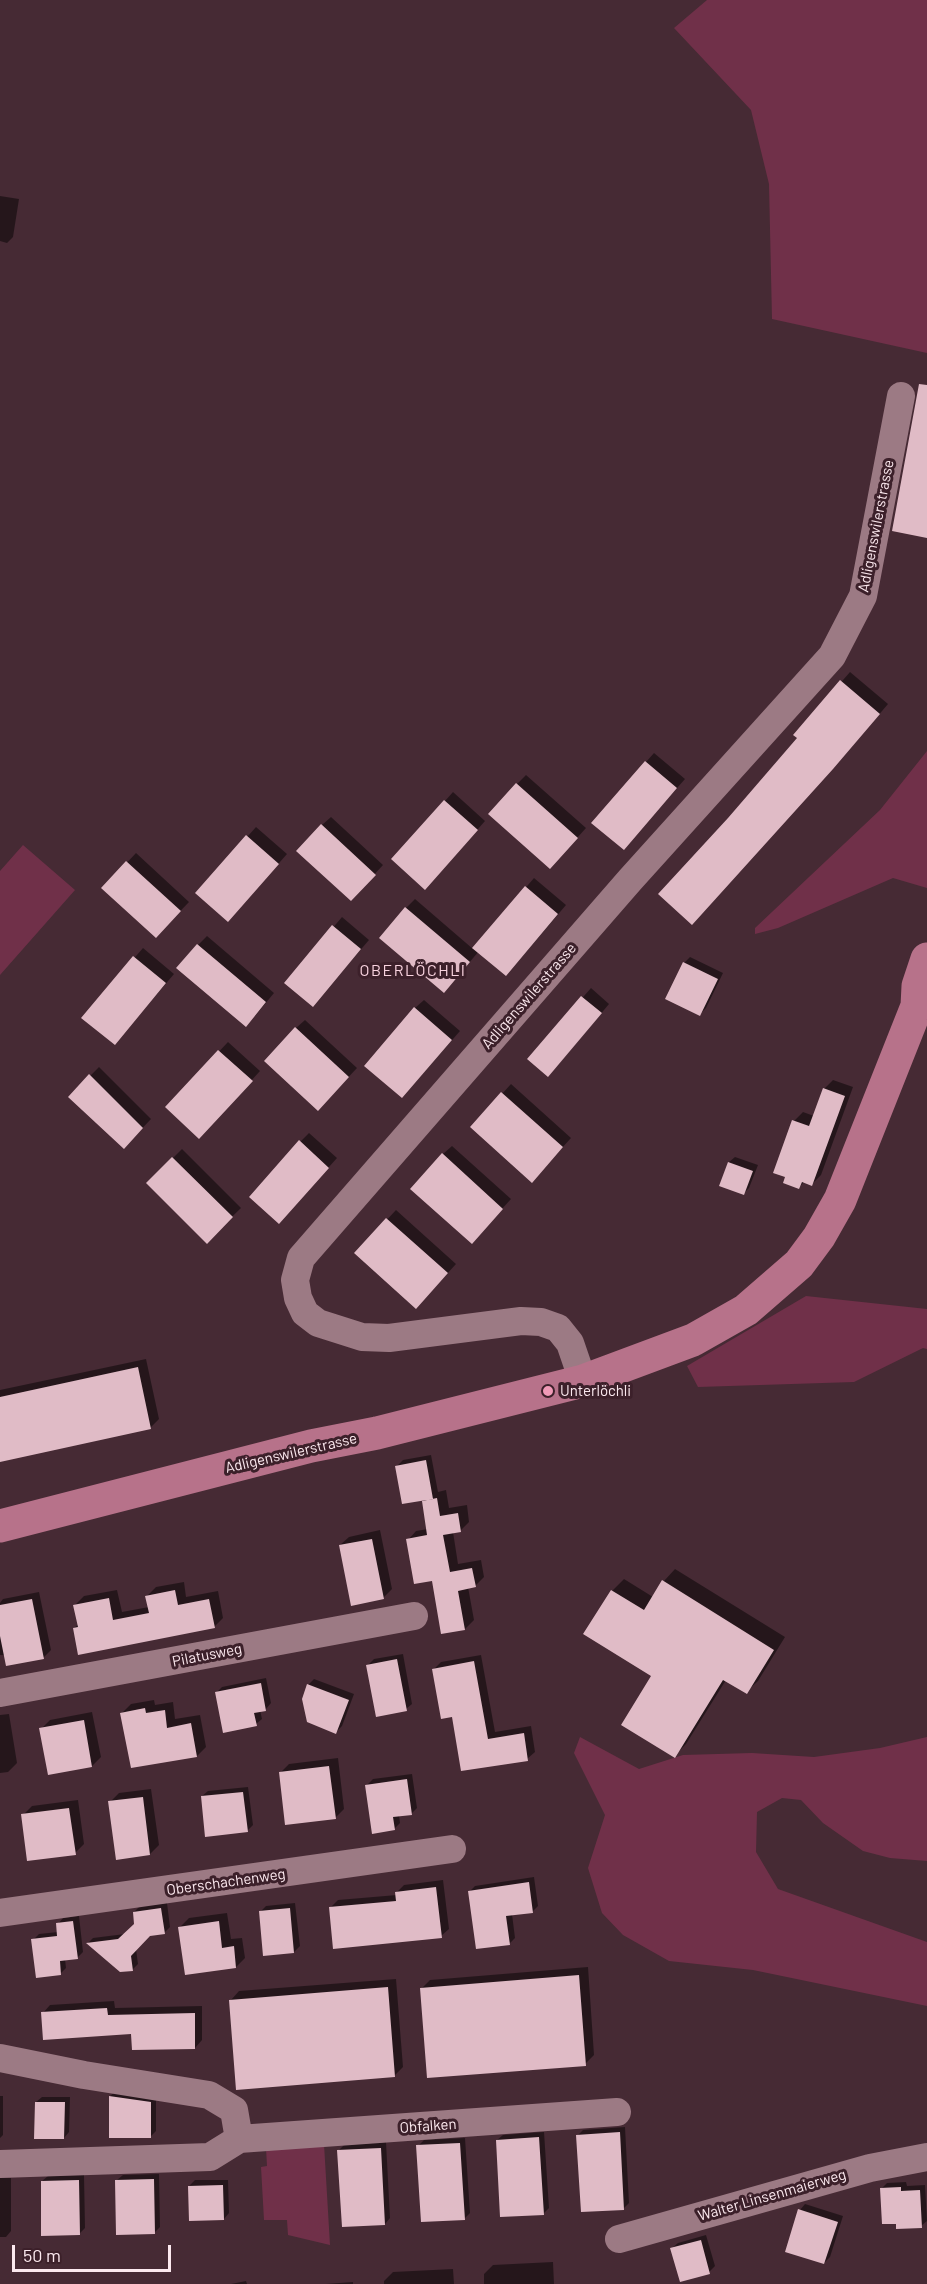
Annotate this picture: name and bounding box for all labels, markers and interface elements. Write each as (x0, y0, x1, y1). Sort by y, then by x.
street label: Adligenswilerstrasse (854, 458, 898, 594)
street label: Adligenswilerstrasse (478, 939, 580, 1053)
district label: OBERLÖCHLI (360, 961, 466, 981)
place label: Unterlöchli (560, 1382, 631, 1400)
marker: Unterlöchli (541, 1384, 555, 1398)
street label: Adligenswilerstrasse (223, 1429, 359, 1477)
street label: Pilatusweg (171, 1639, 243, 1671)
street label: Oberschachenweg (165, 1865, 287, 1899)
street label: Obfalken (399, 2115, 457, 2137)
street label: Walter Linsenmaierweg (696, 2165, 848, 2225)
scale bar (15, 2233, 174, 2271)
text: 50 m (23, 2244, 61, 2266)

